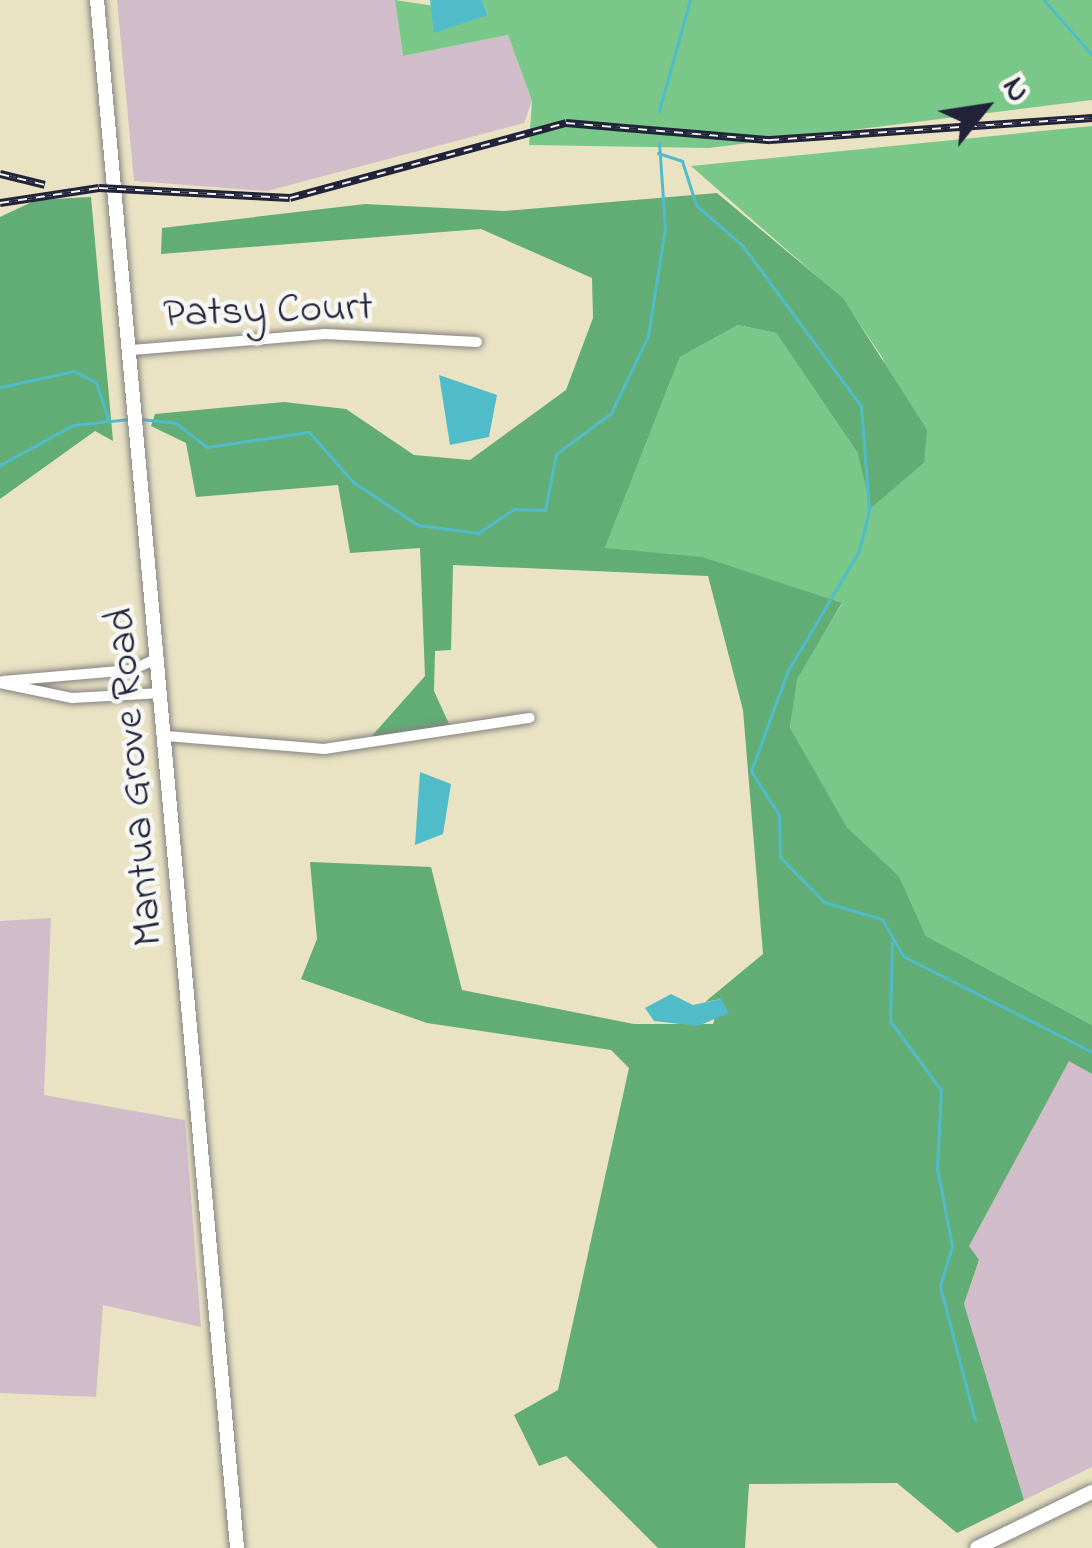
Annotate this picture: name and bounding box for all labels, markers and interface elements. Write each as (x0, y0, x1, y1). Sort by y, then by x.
north arrow (924, 48, 1044, 168)
text: N (989, 68, 1042, 112)
street label: Patsy Court (162, 283, 374, 341)
street label: Mantua Grove Road (96, 606, 176, 948)

